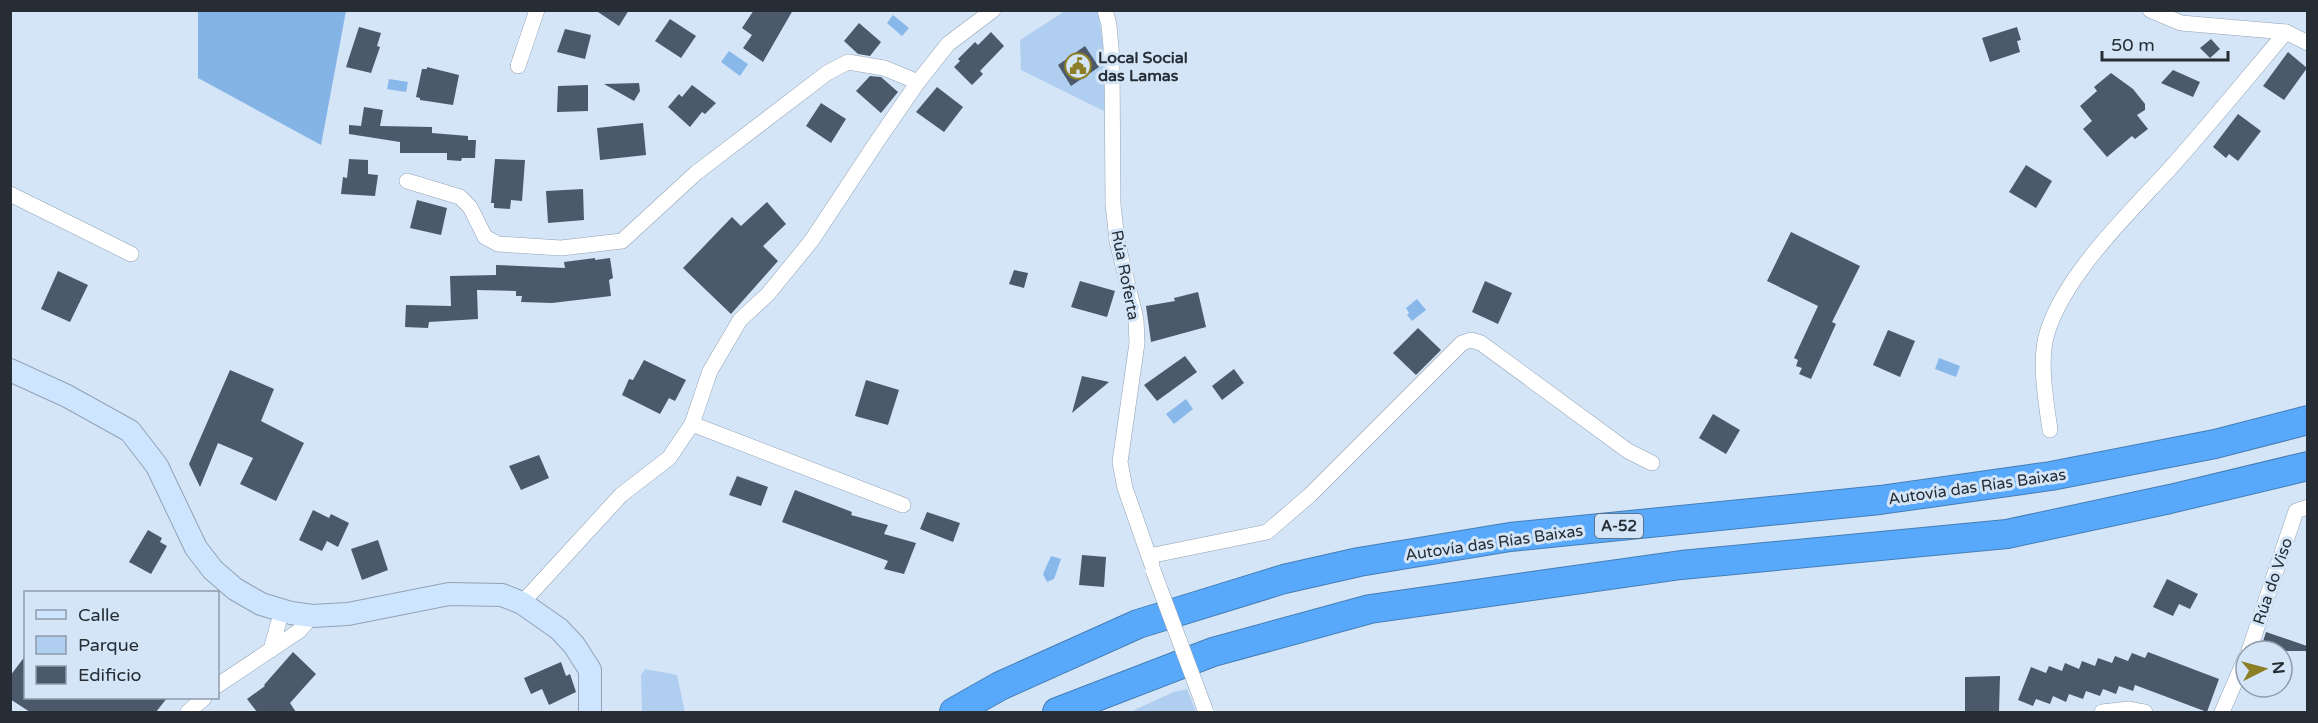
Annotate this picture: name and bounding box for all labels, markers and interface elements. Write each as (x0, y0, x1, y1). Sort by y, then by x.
scale bar (2102, 24, 2228, 62)
text: 50 m (2111, 34, 2155, 56)
place label: Local Social das Lamas (1098, 48, 1188, 86)
public building icon: Local Social das Lamas (1063, 51, 1093, 81)
street label: Rúa Roferta (1106, 228, 1144, 322)
street label: Autovía das Rías Baixas (1887, 465, 2067, 509)
road number: A-52 (1595, 514, 1643, 538)
street label: Autovía das Rías Baixas (1404, 521, 1584, 565)
street label: Rúa do Viso (2249, 535, 2297, 627)
legend (24, 591, 219, 699)
text: Calle (78, 604, 120, 626)
text: Parque (78, 634, 139, 656)
north arrow (2234, 639, 2294, 699)
text: N (2267, 660, 2289, 675)
text: Edificio (78, 664, 142, 686)

